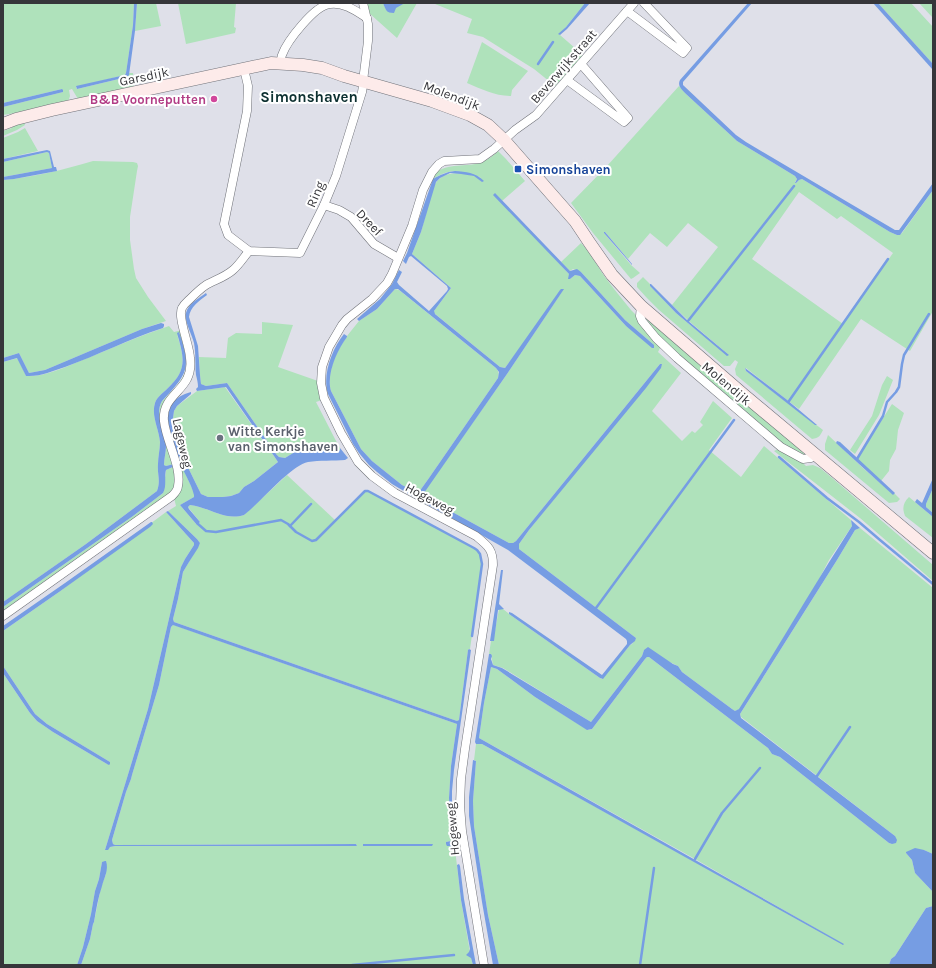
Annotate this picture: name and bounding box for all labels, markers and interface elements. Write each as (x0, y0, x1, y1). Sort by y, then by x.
street label: Beverwijkstraat (527, 26, 600, 106)
street label: Garsdijk (118, 64, 170, 89)
street label: Molendijk (421, 78, 482, 113)
district label: Simonshaven (260, 88, 358, 106)
place label: B&B Voorneputten (90, 92, 206, 107)
marker: B&B Voorneputten (209, 94, 219, 104)
place label: Simonshaven (526, 162, 611, 177)
marker: Simonshaven (513, 164, 523, 174)
street label: Ring (303, 178, 328, 210)
street label: Dreef (353, 206, 386, 239)
street label: Molendijk (699, 359, 754, 408)
street label: Lageweg (170, 417, 196, 470)
place label: Witte Kerkje van Simonshaven (228, 424, 338, 454)
marker: Witte Kerkje van Simonshaven (215, 433, 225, 443)
street label: Hogeweg (403, 479, 457, 518)
street label: Hogeweg (443, 801, 462, 856)

